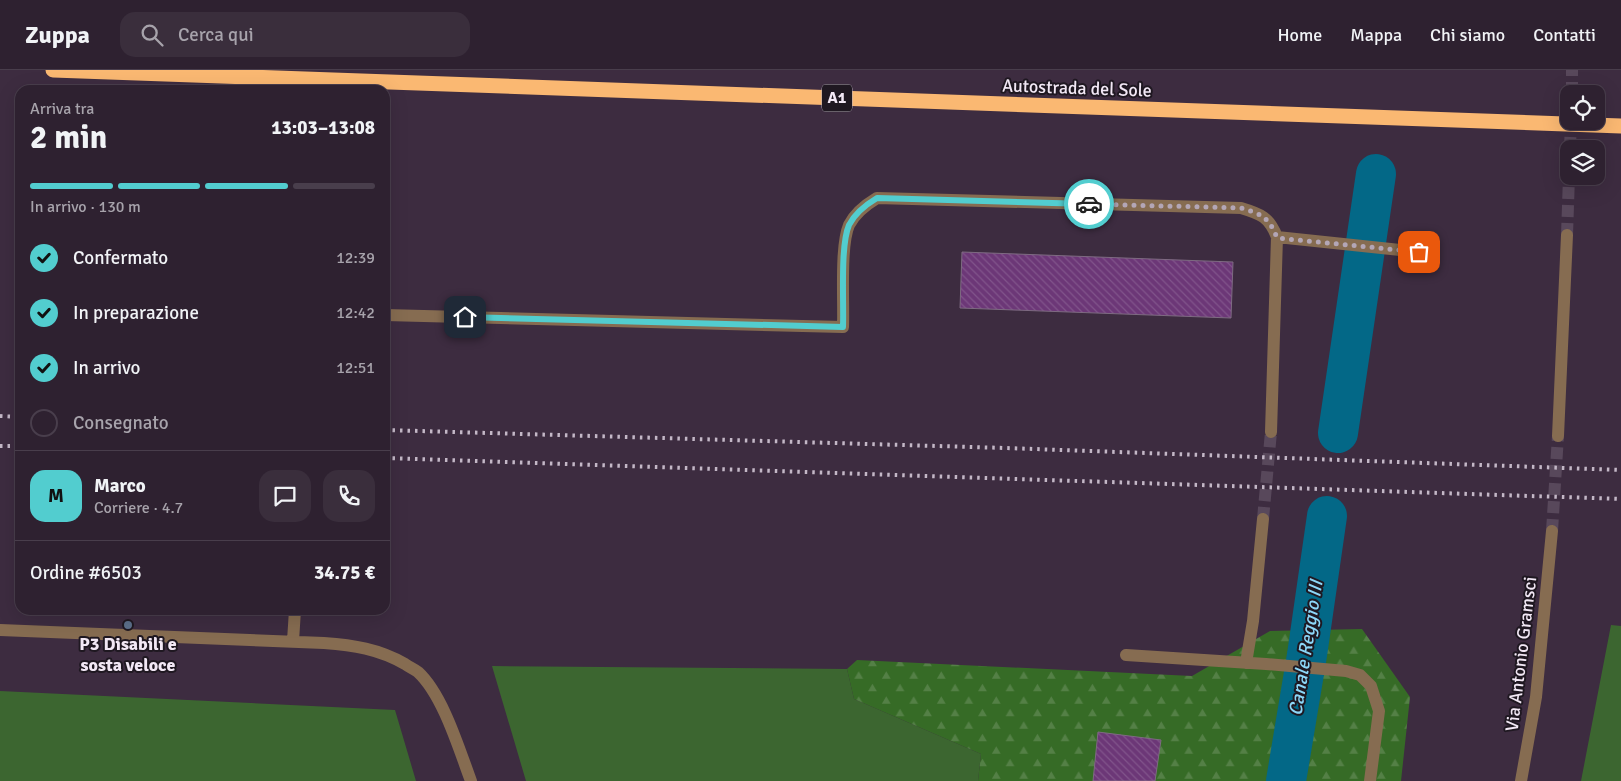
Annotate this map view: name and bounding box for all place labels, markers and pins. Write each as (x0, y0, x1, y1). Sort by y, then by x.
pin (1398, 231, 1440, 273)
pin (444, 296, 486, 338)
marker: P3 Disabili e sosta veloce (122, 619, 134, 631)
place label: P3 Disabili e sosta veloce (79, 633, 177, 676)

